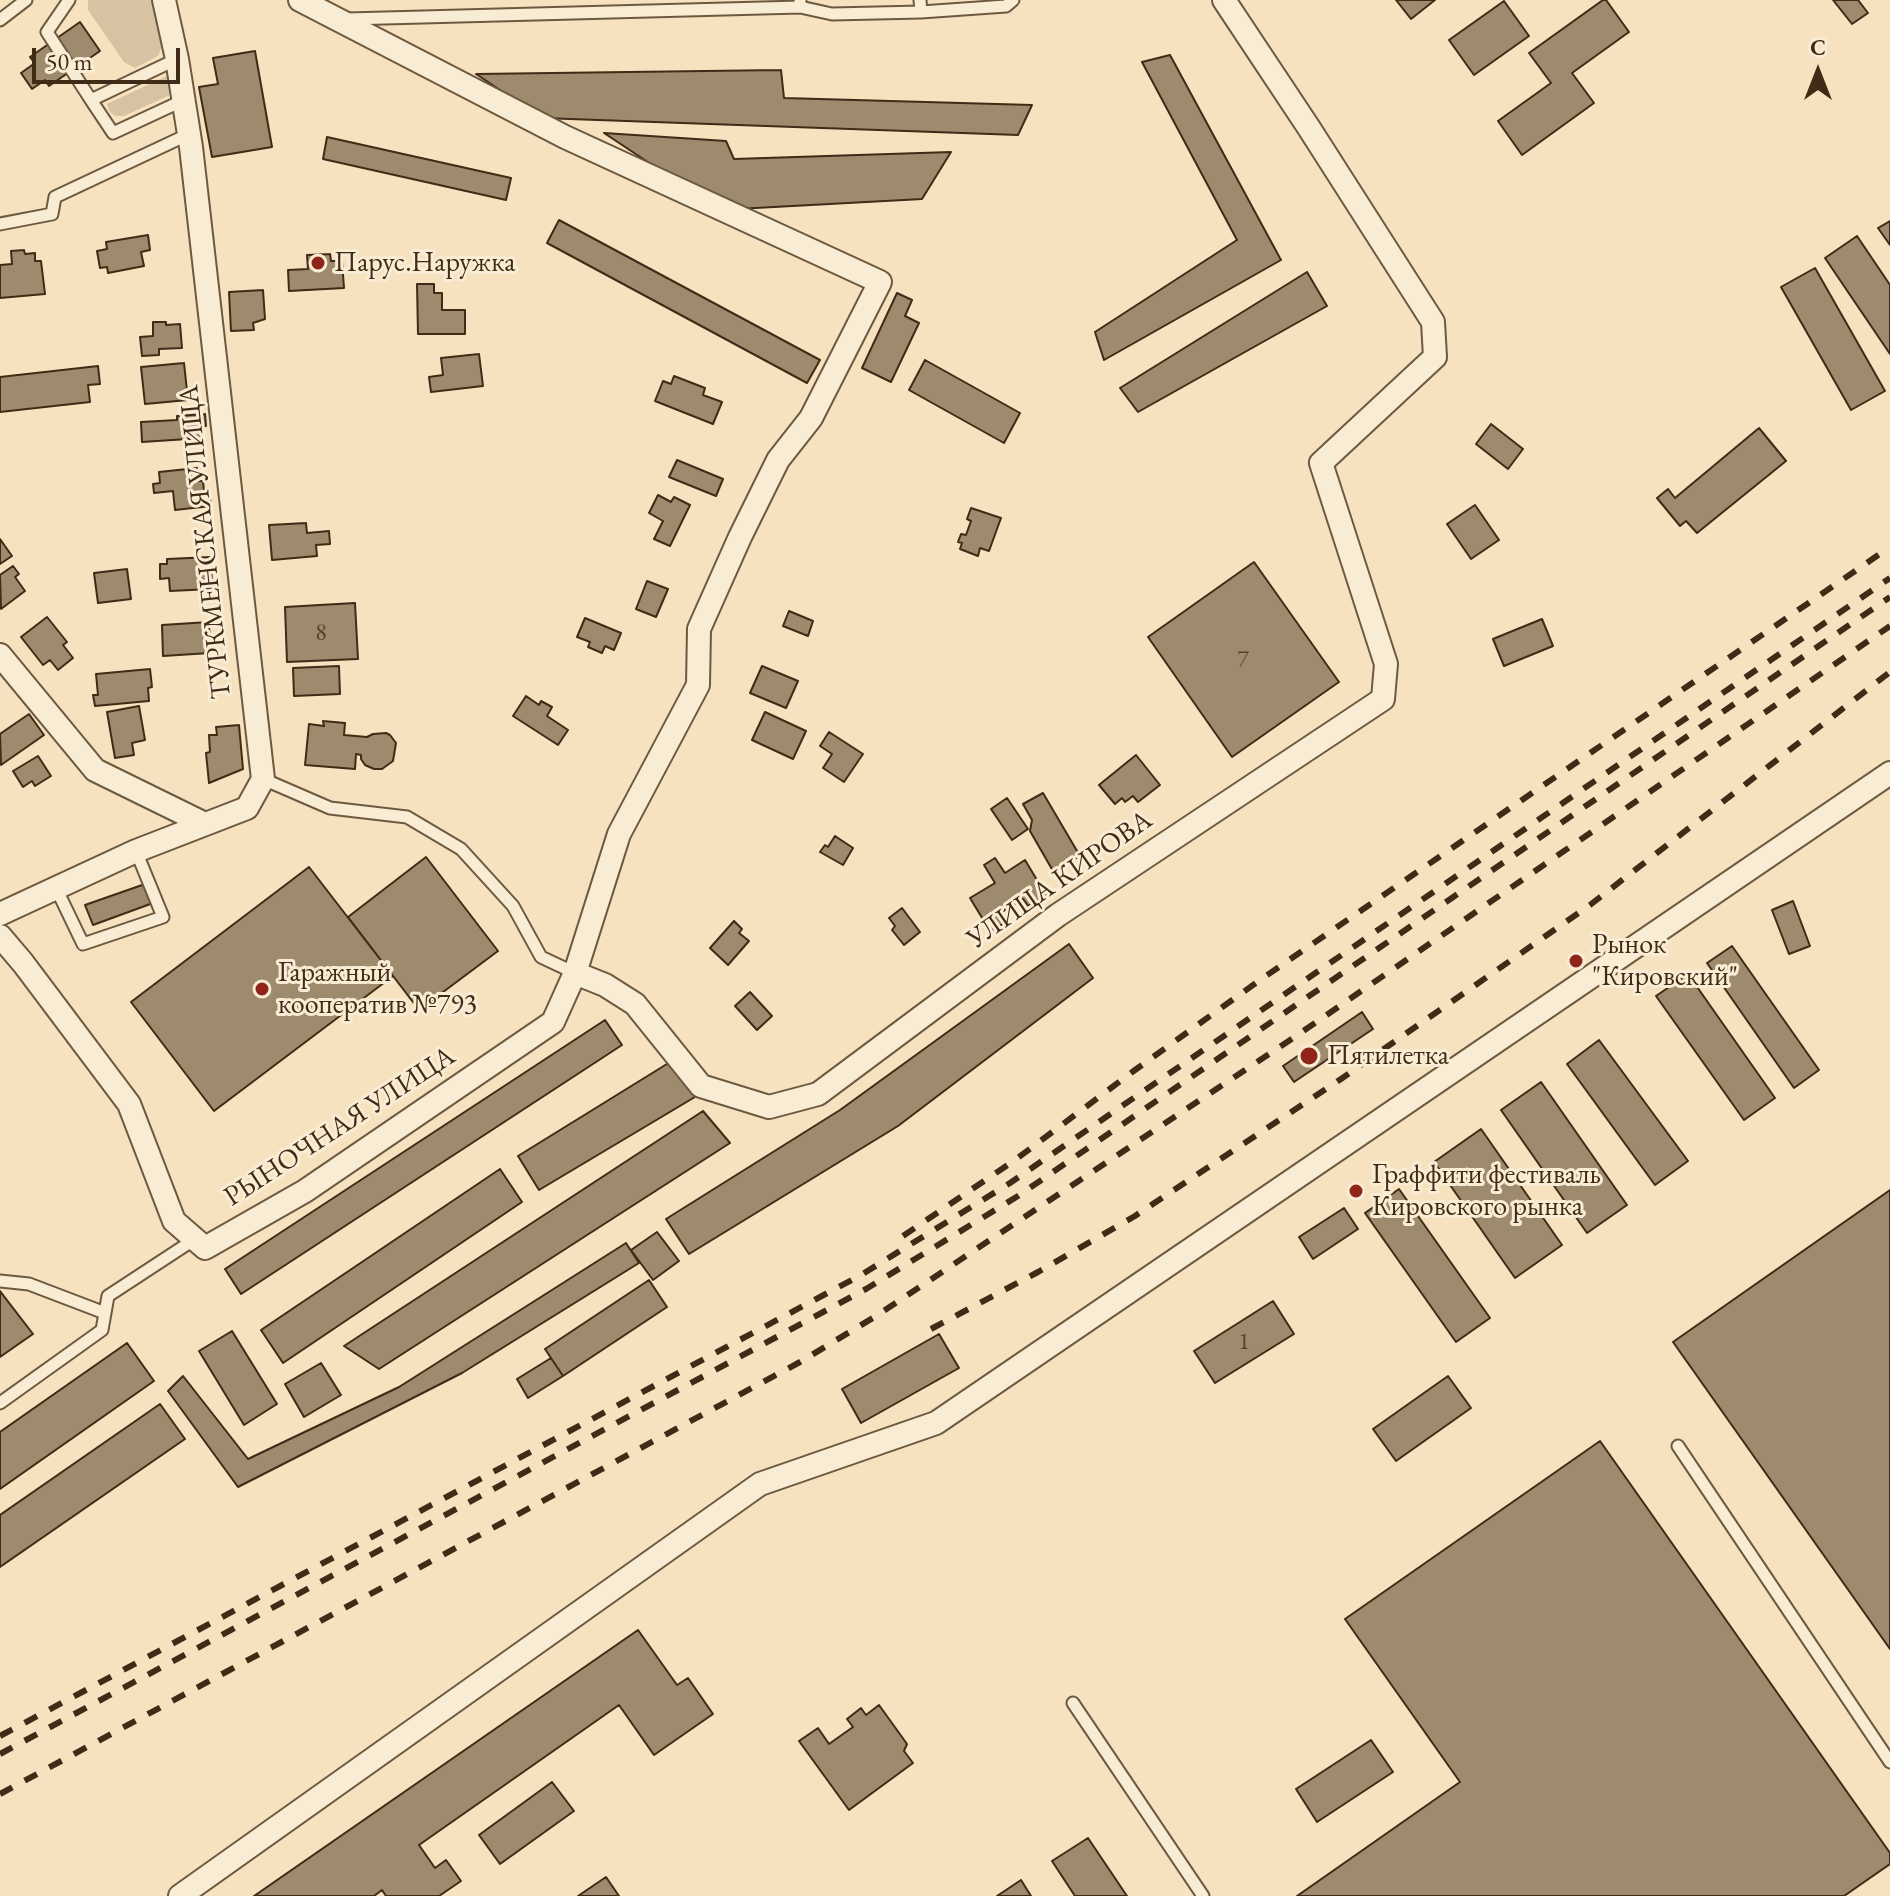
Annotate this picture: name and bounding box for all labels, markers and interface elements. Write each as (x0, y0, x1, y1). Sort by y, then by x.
scale bar (36, 32, 184, 82)
north arrow (1778, 32, 1858, 112)
text: С (1810, 33, 1826, 62)
text: 50 m (46, 46, 93, 77)
place label: Парус.Наружка (334, 246, 515, 280)
marker: Парус.Наружка (309, 254, 327, 272)
street label: ТУРКМЕНСКАЯ УЛИЦА (173, 383, 239, 701)
house number: 8 (315, 619, 327, 647)
house number: 7 (1237, 646, 1249, 674)
street label: УЛИЦА КИРОВА (961, 804, 1159, 956)
place label: Рынок "Кировский" (1592, 928, 1738, 994)
marker: Рынок "Кировский" (1567, 952, 1585, 970)
place label: Гаражный кооператив №793 (278, 956, 477, 1022)
marker: Гаражный кооператив №793 (253, 980, 271, 998)
place label: Пятилетка (1327, 1039, 1449, 1073)
street label: РЫНОЧНАЯ УЛИЦА (218, 1040, 462, 1214)
marker: Пятилетка (1298, 1045, 1320, 1067)
place label: Граффити фестиваль Кировского рынка (1372, 1158, 1601, 1224)
marker: Граффити фестиваль Кировского рынка (1347, 1182, 1365, 1200)
house number: 1 (1238, 1328, 1250, 1356)

